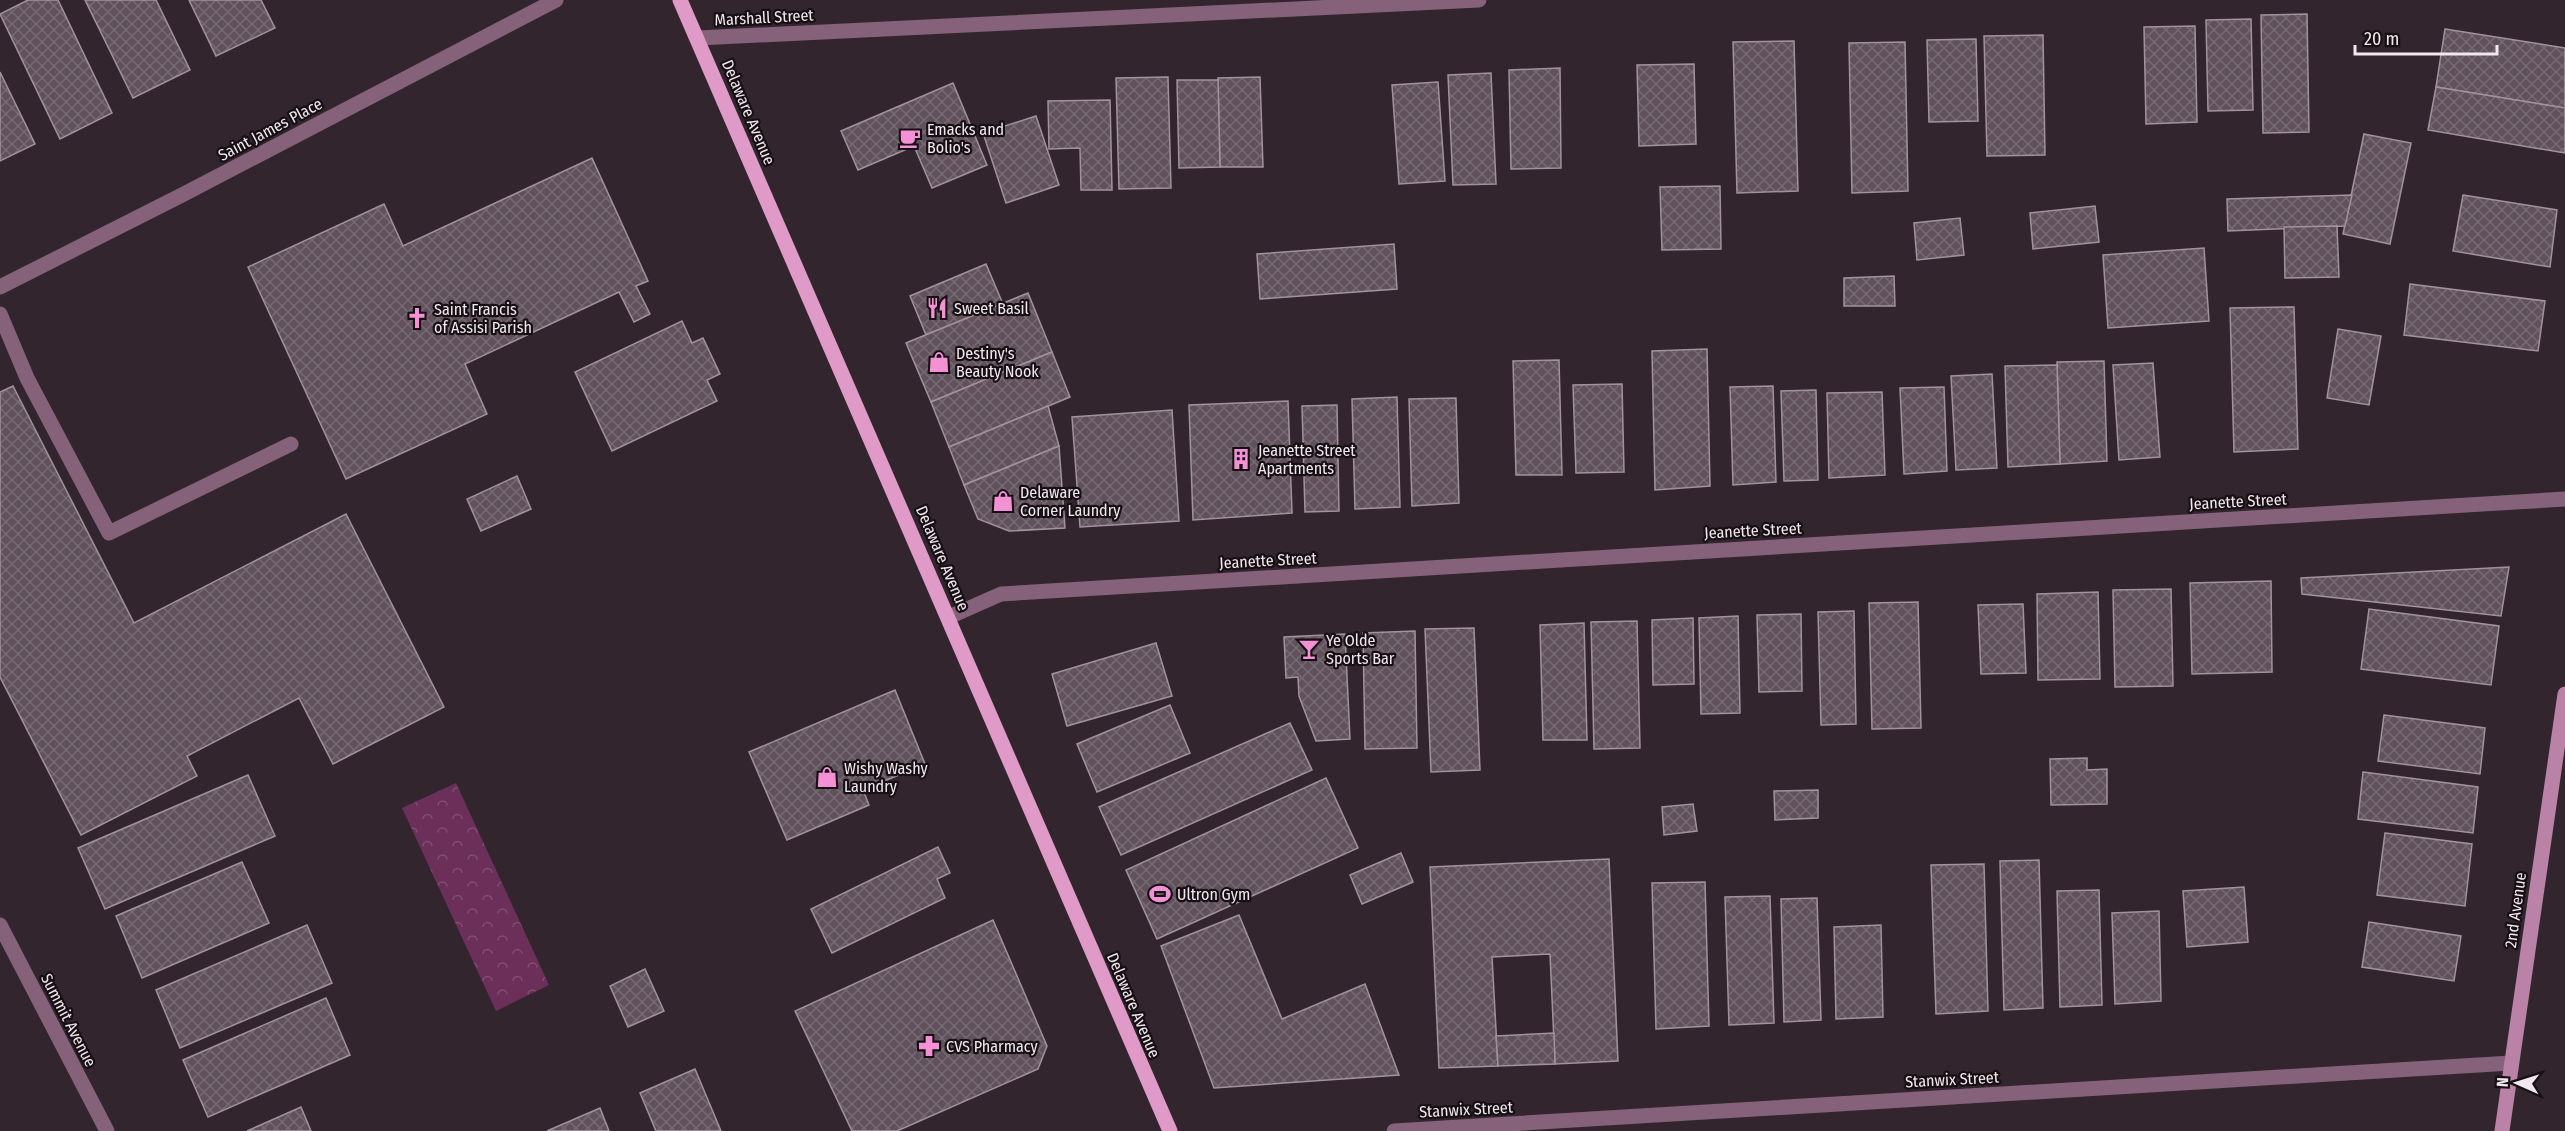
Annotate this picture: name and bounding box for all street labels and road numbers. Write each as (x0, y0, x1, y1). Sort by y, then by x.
street label: Marshall Street (714, 5, 815, 30)
street label: Delaware Avenue (718, 57, 779, 168)
street label: Saint James Place (215, 94, 325, 165)
street label: Jeanette Street (2189, 489, 2288, 514)
street label: Delaware Avenue (912, 503, 973, 614)
street label: Jeanette Street (1704, 518, 1803, 543)
street label: Jeanette Street (1219, 548, 1318, 573)
street label: 2nd Avenue (2501, 871, 2530, 949)
street label: Delaware Avenue (1103, 950, 1164, 1061)
street label: Summit Avenue (37, 970, 100, 1070)
street label: Stanwix Street (1905, 1068, 2000, 1091)
street label: Stanwix Street (1419, 1098, 1514, 1121)

